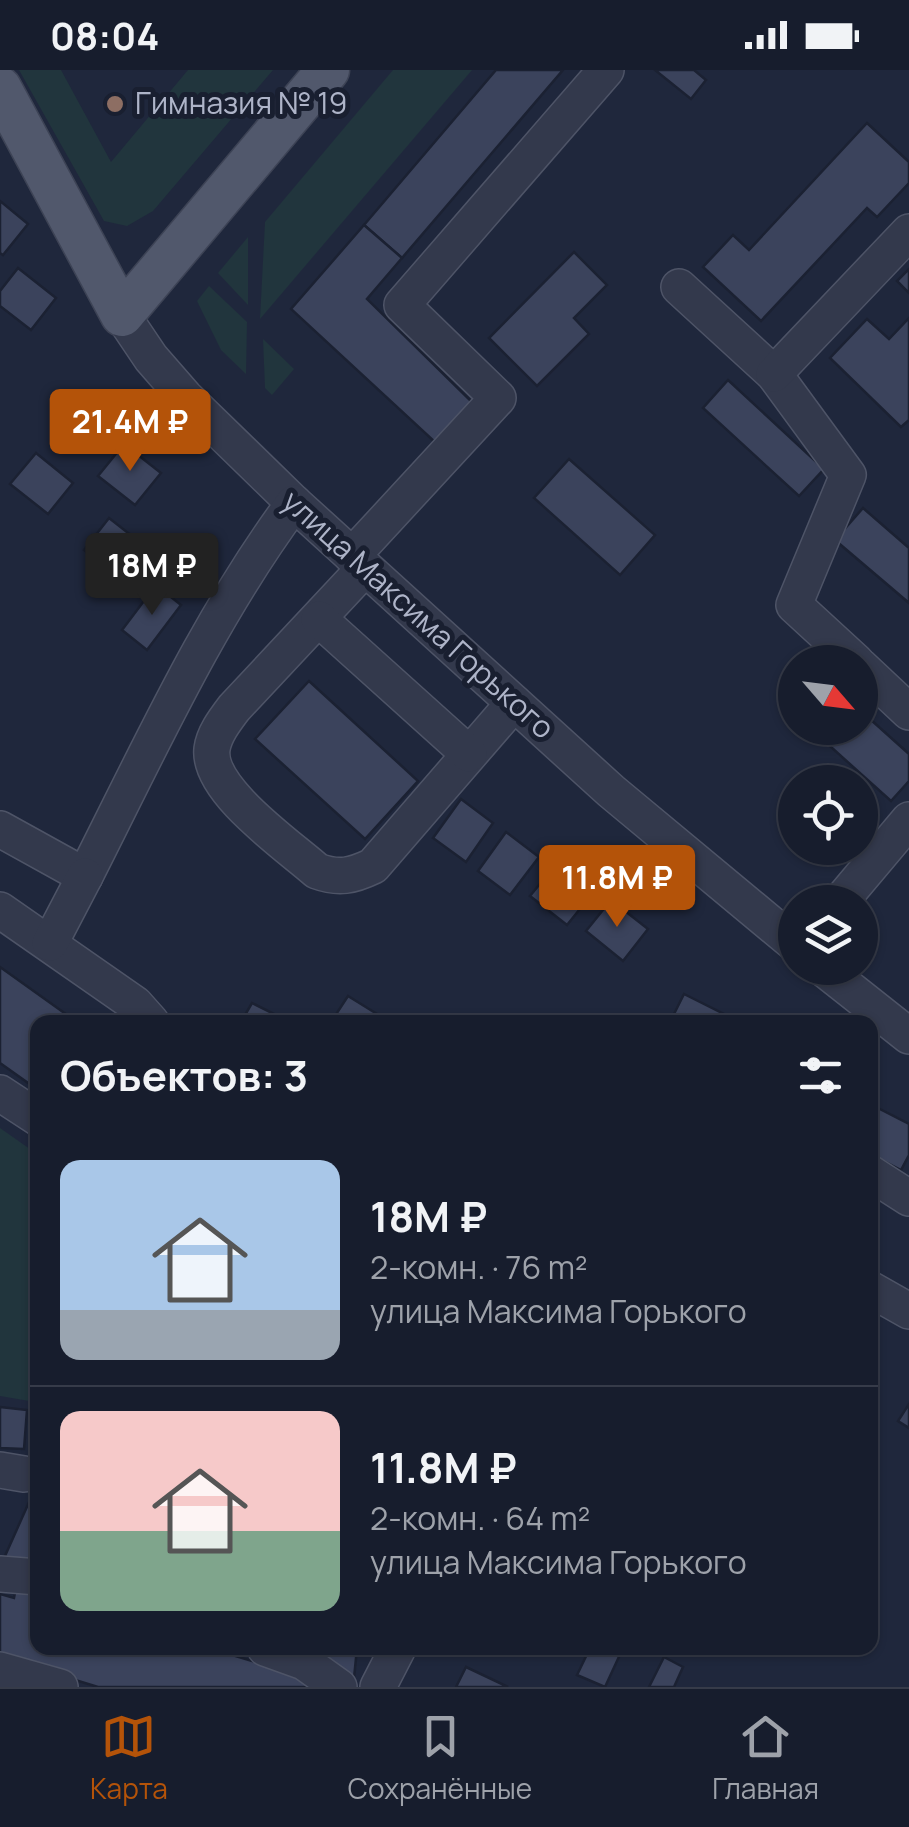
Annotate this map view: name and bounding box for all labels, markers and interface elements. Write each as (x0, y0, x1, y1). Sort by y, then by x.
text: 08:04 (50, 9, 159, 61)
place label: Гимназия № 19 (135, 82, 347, 123)
marker: Гимназия № 19 (104, 93, 126, 115)
pin: 21.4M ₽ (38, 389, 222, 474)
text: 21.4M ₽ (72, 399, 188, 443)
street label: улица Максима Горького (274, 481, 564, 747)
pin: 18M ₽ (82, 533, 222, 618)
text: 18M ₽ (107, 543, 197, 587)
north arrow (778, 645, 878, 745)
map controls (778, 645, 878, 985)
button: locate (778, 765, 878, 865)
pin: 11.8M ₽ (525, 845, 709, 930)
text: 11.8M ₽ (561, 855, 673, 899)
button: layers (778, 885, 878, 985)
text: Объектов: 3 (60, 1046, 308, 1104)
icon: filters (793, 1048, 848, 1103)
text: 18M ₽ (370, 1187, 487, 1245)
icon: home (140, 1200, 260, 1320)
text: 2-комн. · 76 m² (370, 1245, 588, 1289)
text: улица Максима Горького (370, 1289, 747, 1333)
text: 11.8M ₽ (370, 1438, 517, 1496)
icon: home (140, 1451, 260, 1571)
text: 2-комн. · 64 m² (370, 1496, 590, 1540)
text: улица Максима Горького (370, 1540, 747, 1584)
tab: Карта (90, 1709, 168, 1807)
tab: Сохранённые (348, 1709, 532, 1807)
tab: Главная (712, 1709, 819, 1807)

